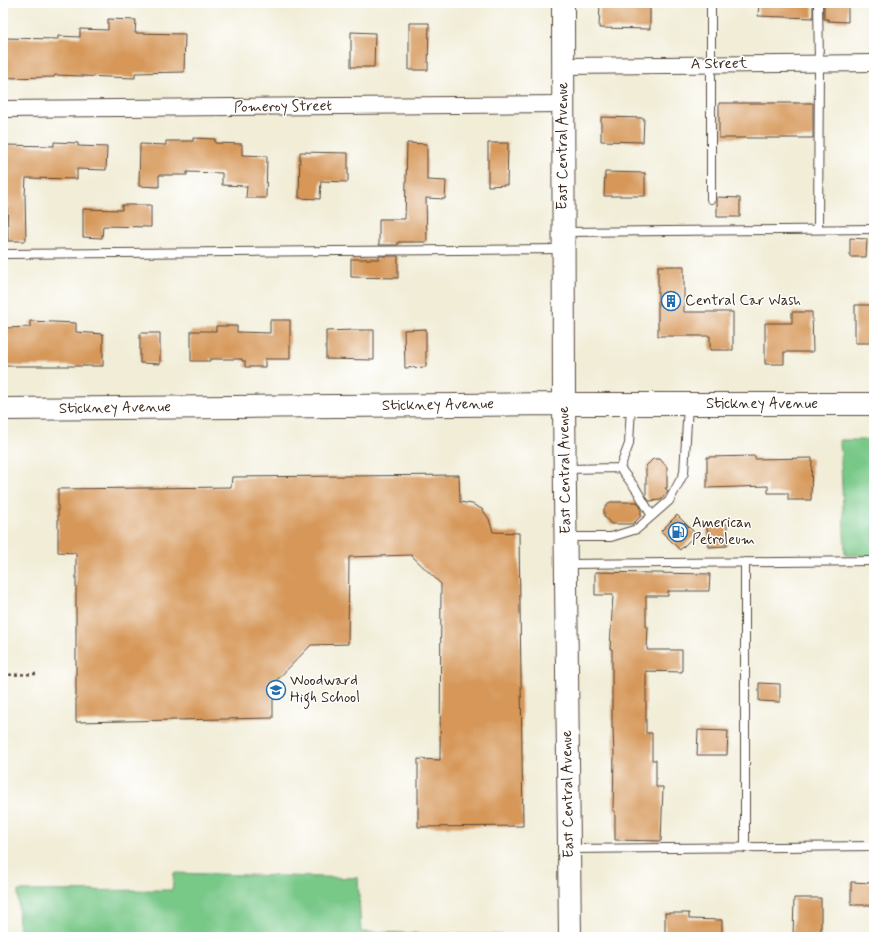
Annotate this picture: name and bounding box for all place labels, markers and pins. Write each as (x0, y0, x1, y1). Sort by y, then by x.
building icon: Central Car Wash (660, 290, 682, 312)
place label: Central Car Wash (685, 291, 801, 311)
place label: American Petroleum (692, 513, 755, 550)
fuel station icon: American Petroleum (667, 521, 689, 543)
place label: Woodward High School (290, 671, 360, 709)
school or university icon: Woodward High School (265, 679, 287, 701)

